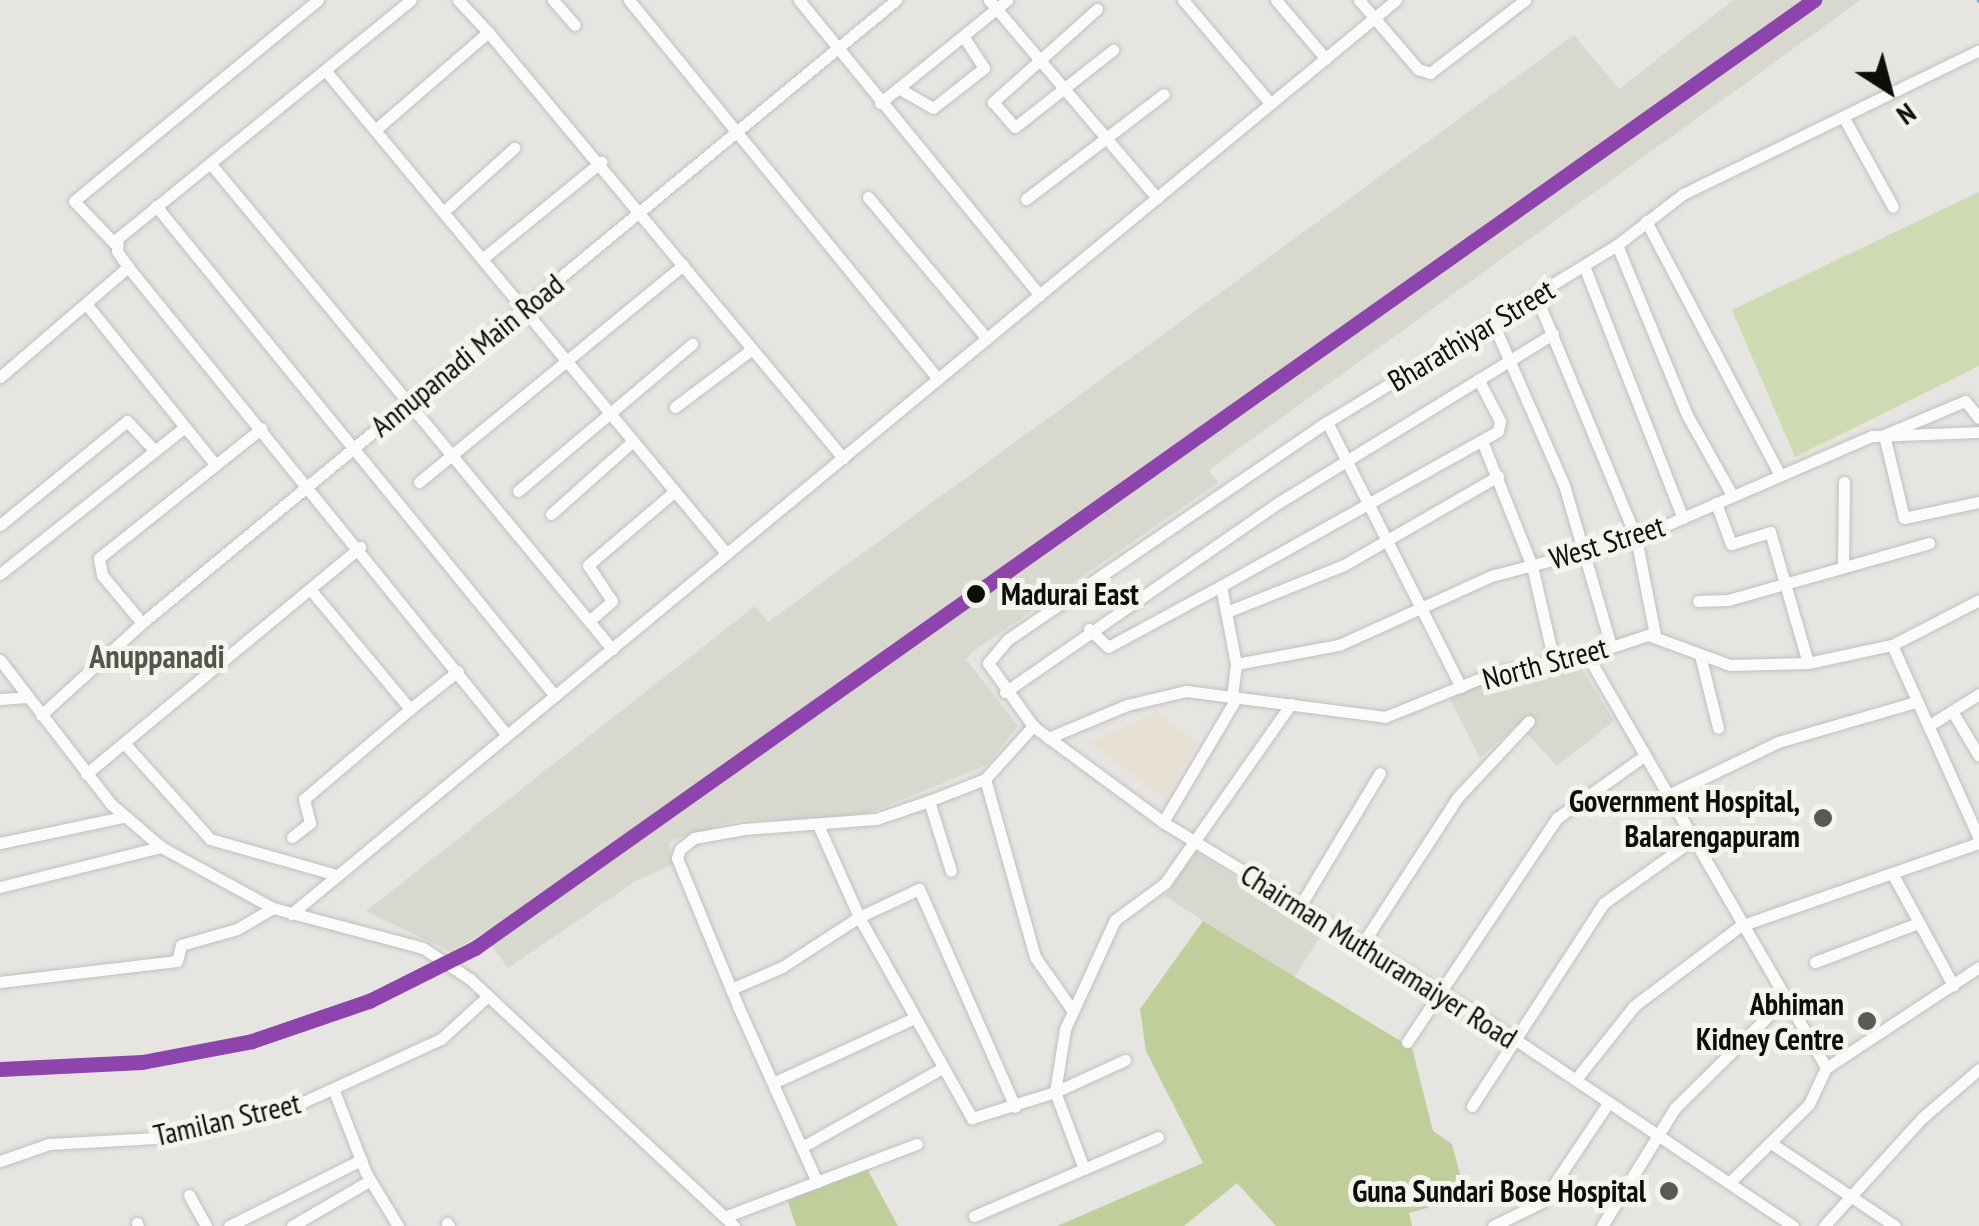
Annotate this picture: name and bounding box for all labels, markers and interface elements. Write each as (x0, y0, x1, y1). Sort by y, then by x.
north arrow (1839, 40, 1939, 140)
text: N (1890, 95, 1924, 134)
street label: Annupanadi Main Road (363, 266, 571, 444)
street label: Bharathiyar Street (1381, 271, 1561, 399)
street label: West Street (1545, 507, 1669, 577)
place label: Madurai East (1001, 576, 1139, 612)
marker: Madurai East (960, 578, 992, 610)
street label: North Street (1479, 629, 1611, 697)
district label: Anuppanadi (89, 637, 225, 675)
place label: Government Hospital, Balarengapuram (1569, 783, 1800, 854)
marker: Government Hospital, Balarengapuram (1810, 805, 1836, 831)
street label: Chairman Muthuramaiyer Road (1234, 856, 1524, 1056)
place label: Abhiman Kidney Centre (1695, 986, 1844, 1056)
marker: Abhiman Kidney Centre (1854, 1008, 1880, 1034)
street label: Tamilan Street (150, 1085, 304, 1153)
place label: Guna Sundari Bose Hospital (1352, 1173, 1646, 1209)
marker: Guna Sundari Bose Hospital (1656, 1178, 1682, 1204)

